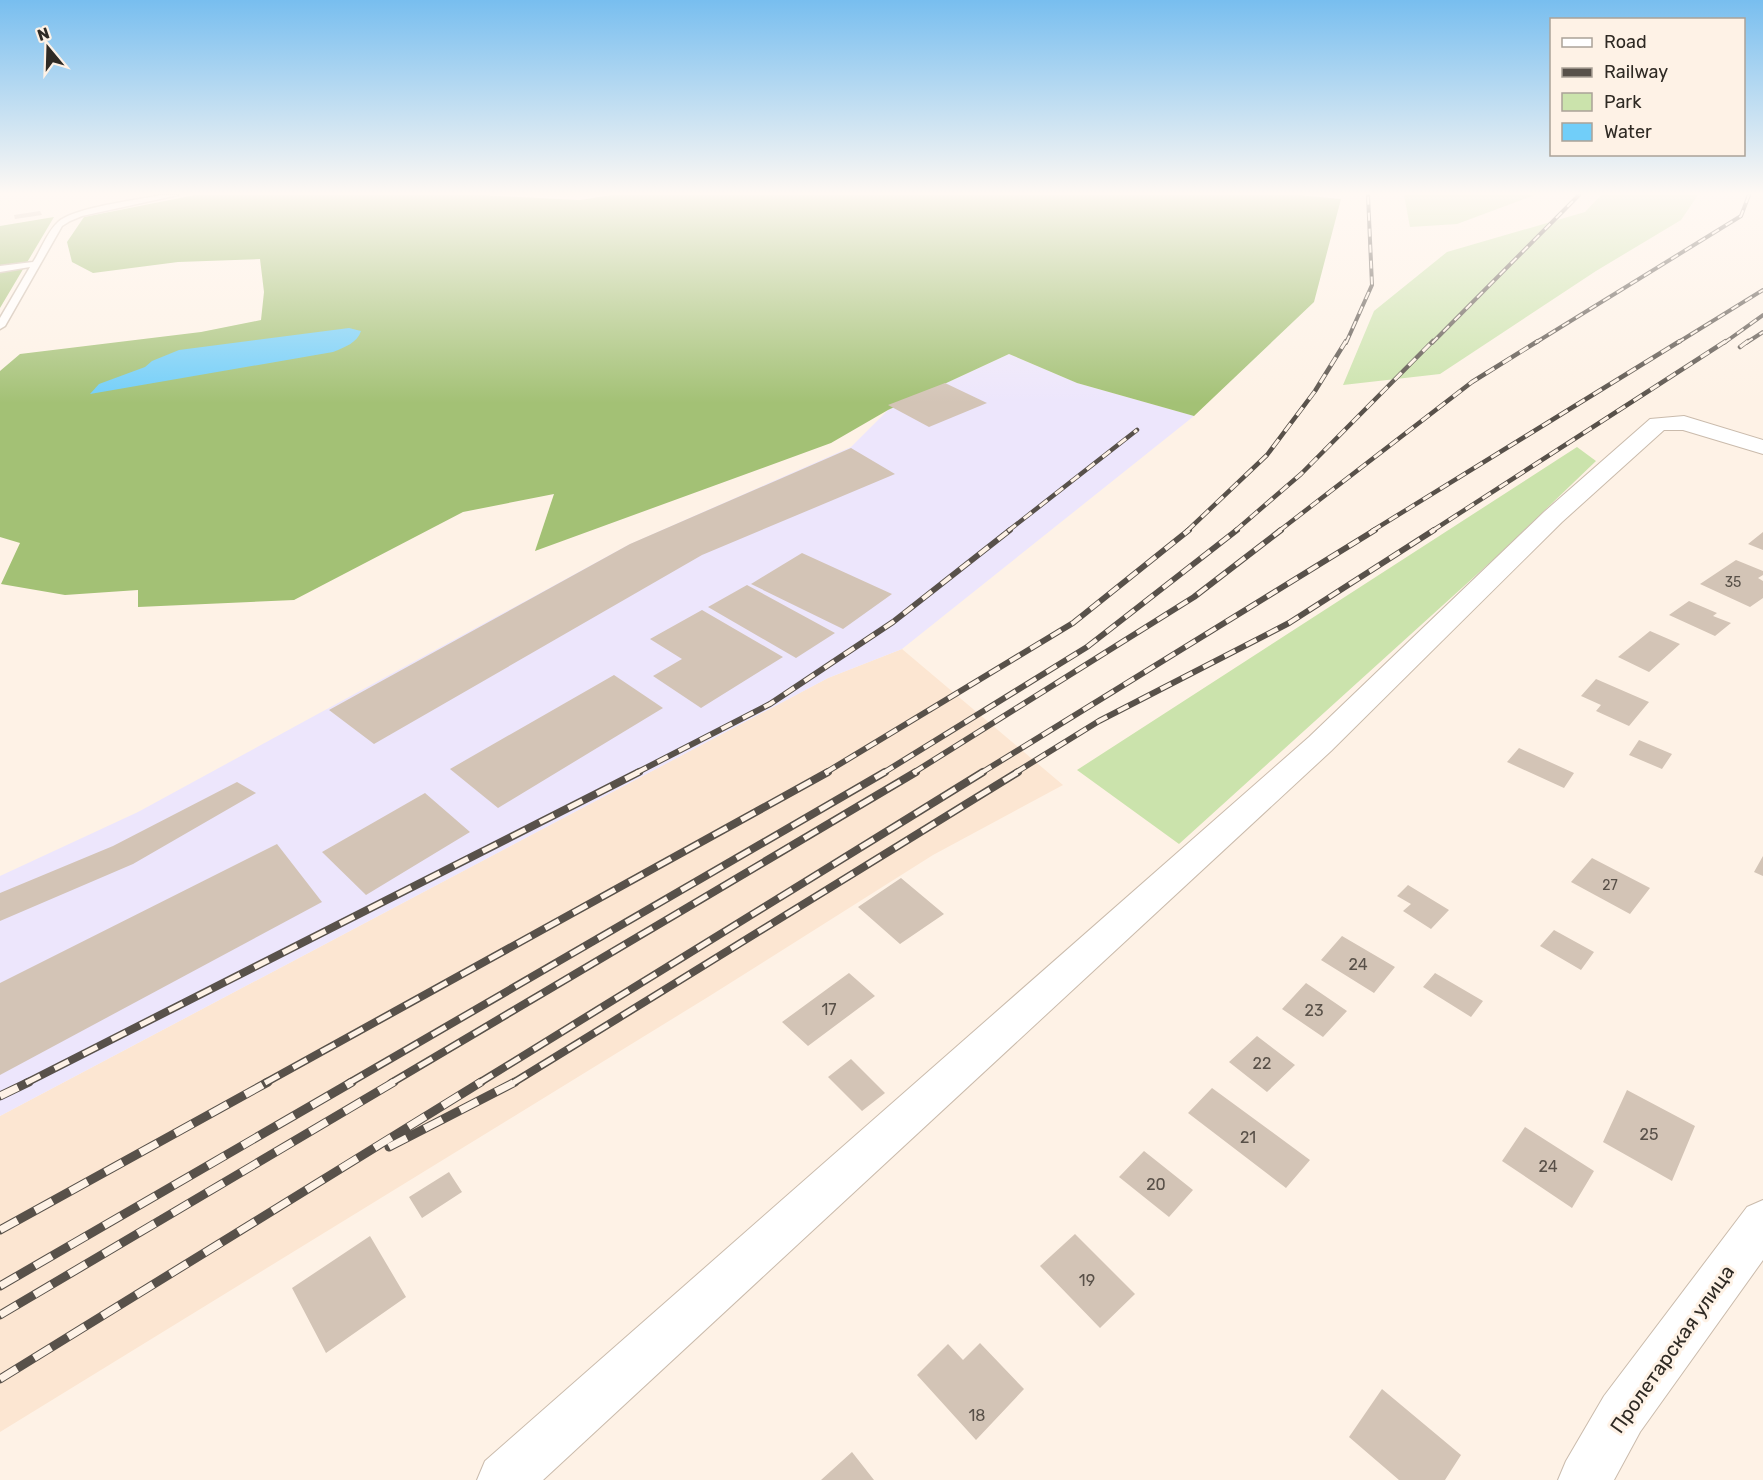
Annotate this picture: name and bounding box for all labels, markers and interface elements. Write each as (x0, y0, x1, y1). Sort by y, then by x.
north arrow (18, 18, 78, 78)
legend (1550, 18, 1745, 156)
text: N (35, 23, 52, 45)
text: Road (1604, 31, 1647, 53)
text: Railway (1604, 61, 1668, 83)
text: Park (1604, 91, 1642, 113)
text: Water (1604, 121, 1652, 143)
house number: 35 (1725, 574, 1741, 591)
house number: 27 (1602, 877, 1618, 894)
house number: 24 (1348, 955, 1368, 974)
house number: 17 (821, 1000, 837, 1019)
house number: 23 (1304, 1001, 1324, 1020)
house number: 22 (1253, 1054, 1271, 1073)
house number: 25 (1640, 1125, 1658, 1144)
house number: 21 (1240, 1128, 1256, 1147)
house number: 24 (1538, 1157, 1558, 1176)
house number: 20 (1146, 1175, 1166, 1194)
street label: Пролетарская улица (1605, 1260, 1739, 1438)
house number: 19 (1079, 1271, 1095, 1290)
house number: 18 (968, 1406, 986, 1425)

